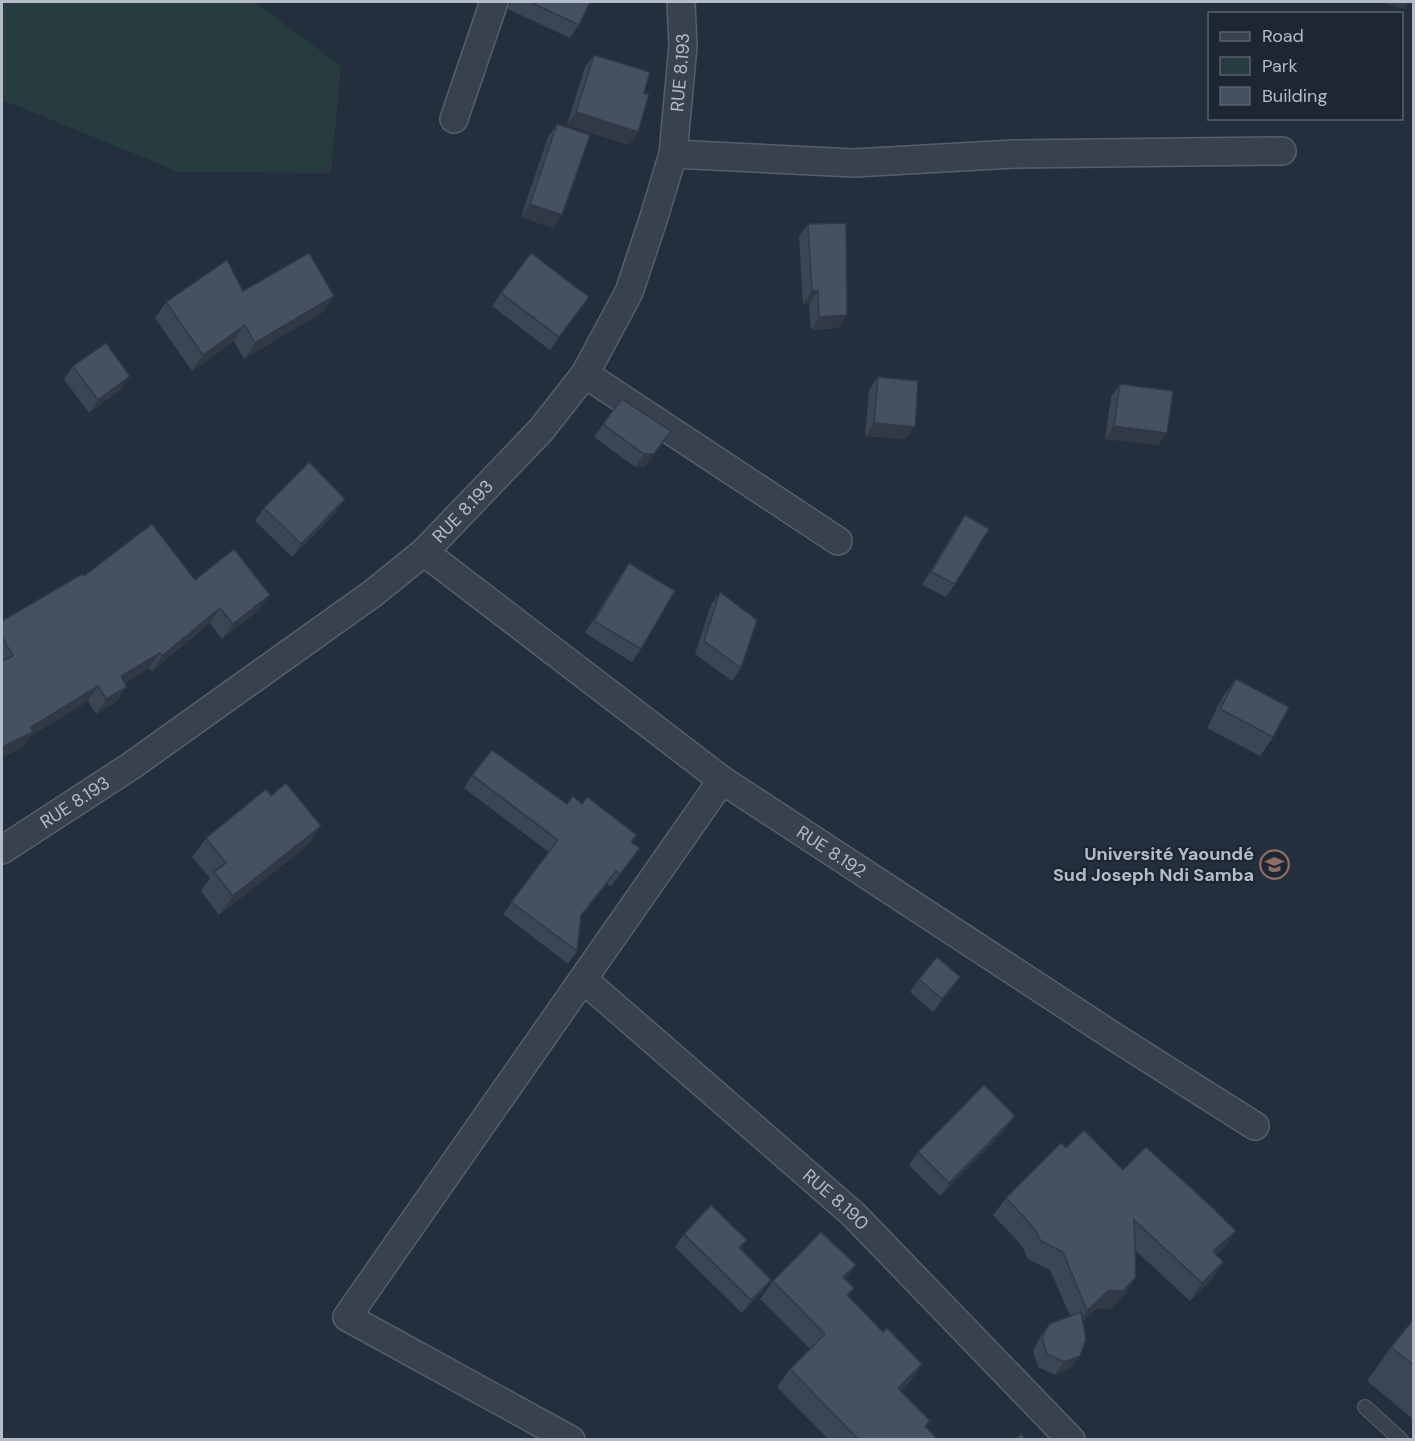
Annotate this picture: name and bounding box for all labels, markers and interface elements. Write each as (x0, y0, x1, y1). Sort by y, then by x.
legend (1208, 12, 1403, 120)
text: Road (1262, 24, 1304, 48)
street label: RUE 8.193 (665, 33, 695, 113)
text: Park (1262, 54, 1298, 78)
text: Building (1262, 84, 1327, 108)
street label: RUE 8.193 (427, 475, 499, 548)
street label: RUE 8.193 (35, 771, 114, 834)
street label: RUE 8.192 (792, 820, 871, 883)
place label: Université Yaoundé Sud Joseph Ndi Samba (1053, 842, 1254, 887)
school or university icon: Université Yaoundé Sud Joseph Ndi Samba (1259, 848, 1291, 880)
street label: RUE 8.190 (798, 1164, 874, 1235)

